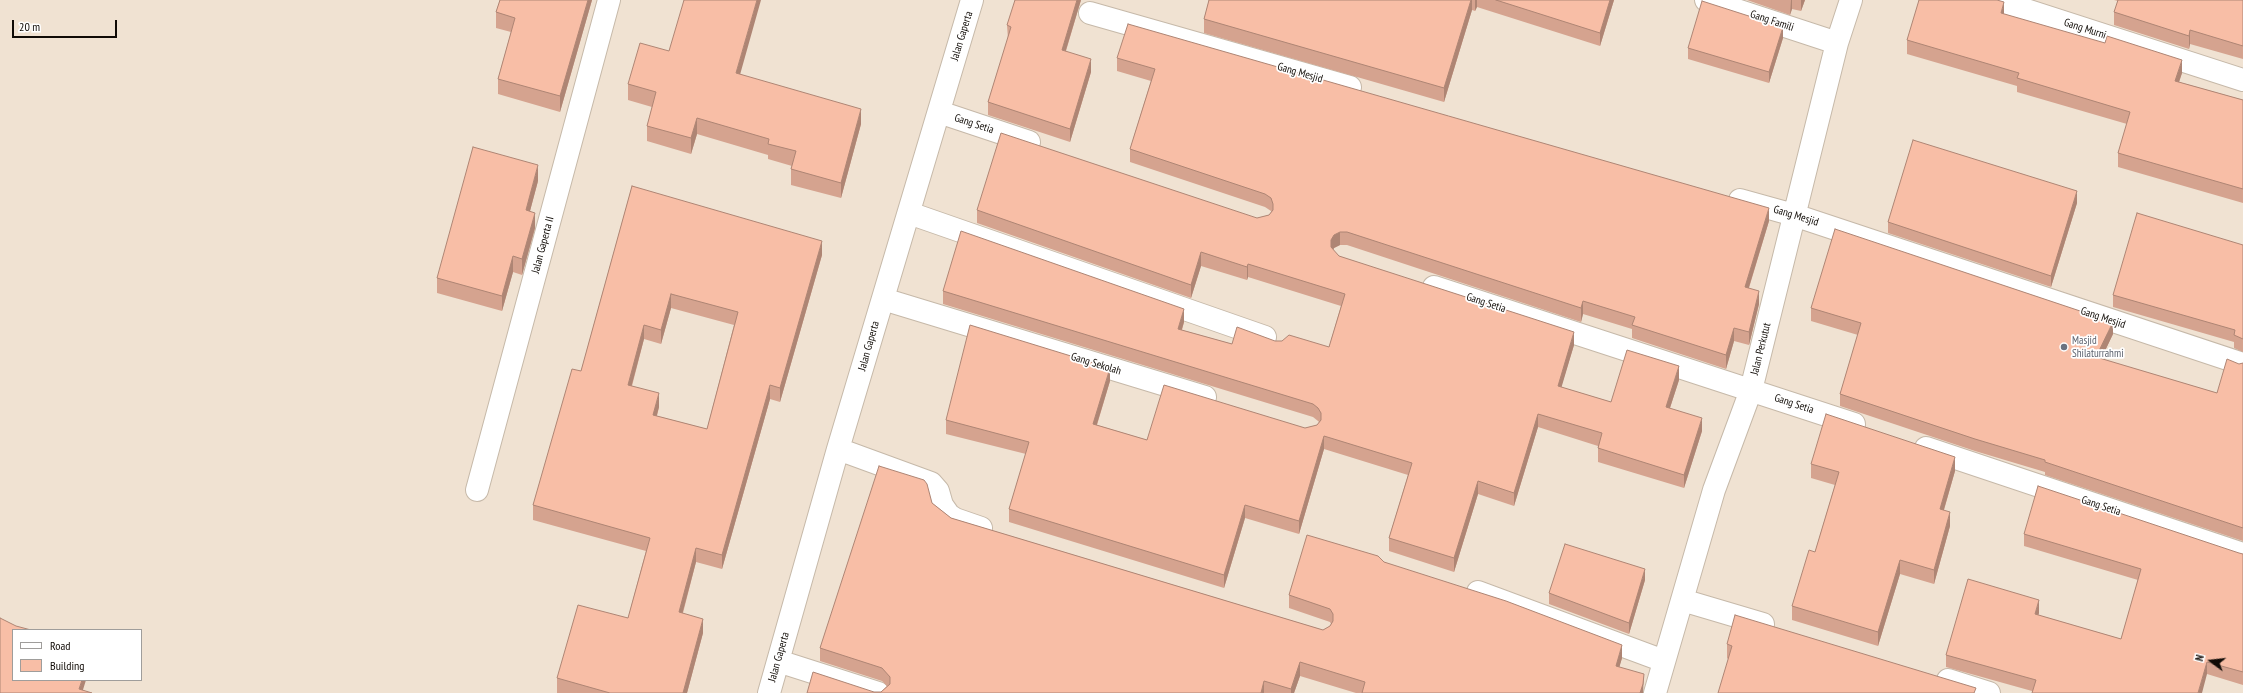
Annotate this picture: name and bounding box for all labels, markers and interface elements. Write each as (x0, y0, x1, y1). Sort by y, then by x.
street label: Gang Famili (1748, 8, 1796, 34)
street label: Jalan Gaperta (948, 10, 976, 62)
scale bar (14, 12, 119, 38)
street label: Gang Murni (2062, 16, 2108, 42)
text: 20 m (19, 19, 40, 34)
street label: Gang Mesjid (1276, 60, 1324, 86)
street label: Gang Setia (953, 111, 995, 137)
street label: Gang Mesjid (1772, 203, 1820, 229)
street label: Jalan Gaperta II (529, 215, 557, 275)
street label: Gang Setia (1465, 290, 1507, 316)
street label: Gang Mesjid (2079, 305, 2127, 331)
street label: Jalan Gaperta (856, 320, 882, 372)
street label: Jalan Perkutut (1748, 322, 1774, 376)
place label: Masjid Shilaturrahmi (2072, 334, 2124, 360)
marker: Masjid Shilaturrahmi (2059, 342, 2069, 352)
street label: Gang Sekolah (1069, 350, 1123, 378)
street label: Gang Setia (1773, 391, 1815, 417)
street label: Gang Setia (2080, 493, 2122, 519)
legend (12, 629, 142, 681)
street label: Jalan Gaperta (766, 631, 792, 683)
text: Road (50, 638, 70, 653)
north arrow (2191, 641, 2231, 681)
text: N (2192, 653, 2207, 663)
text: Building (50, 658, 85, 673)

